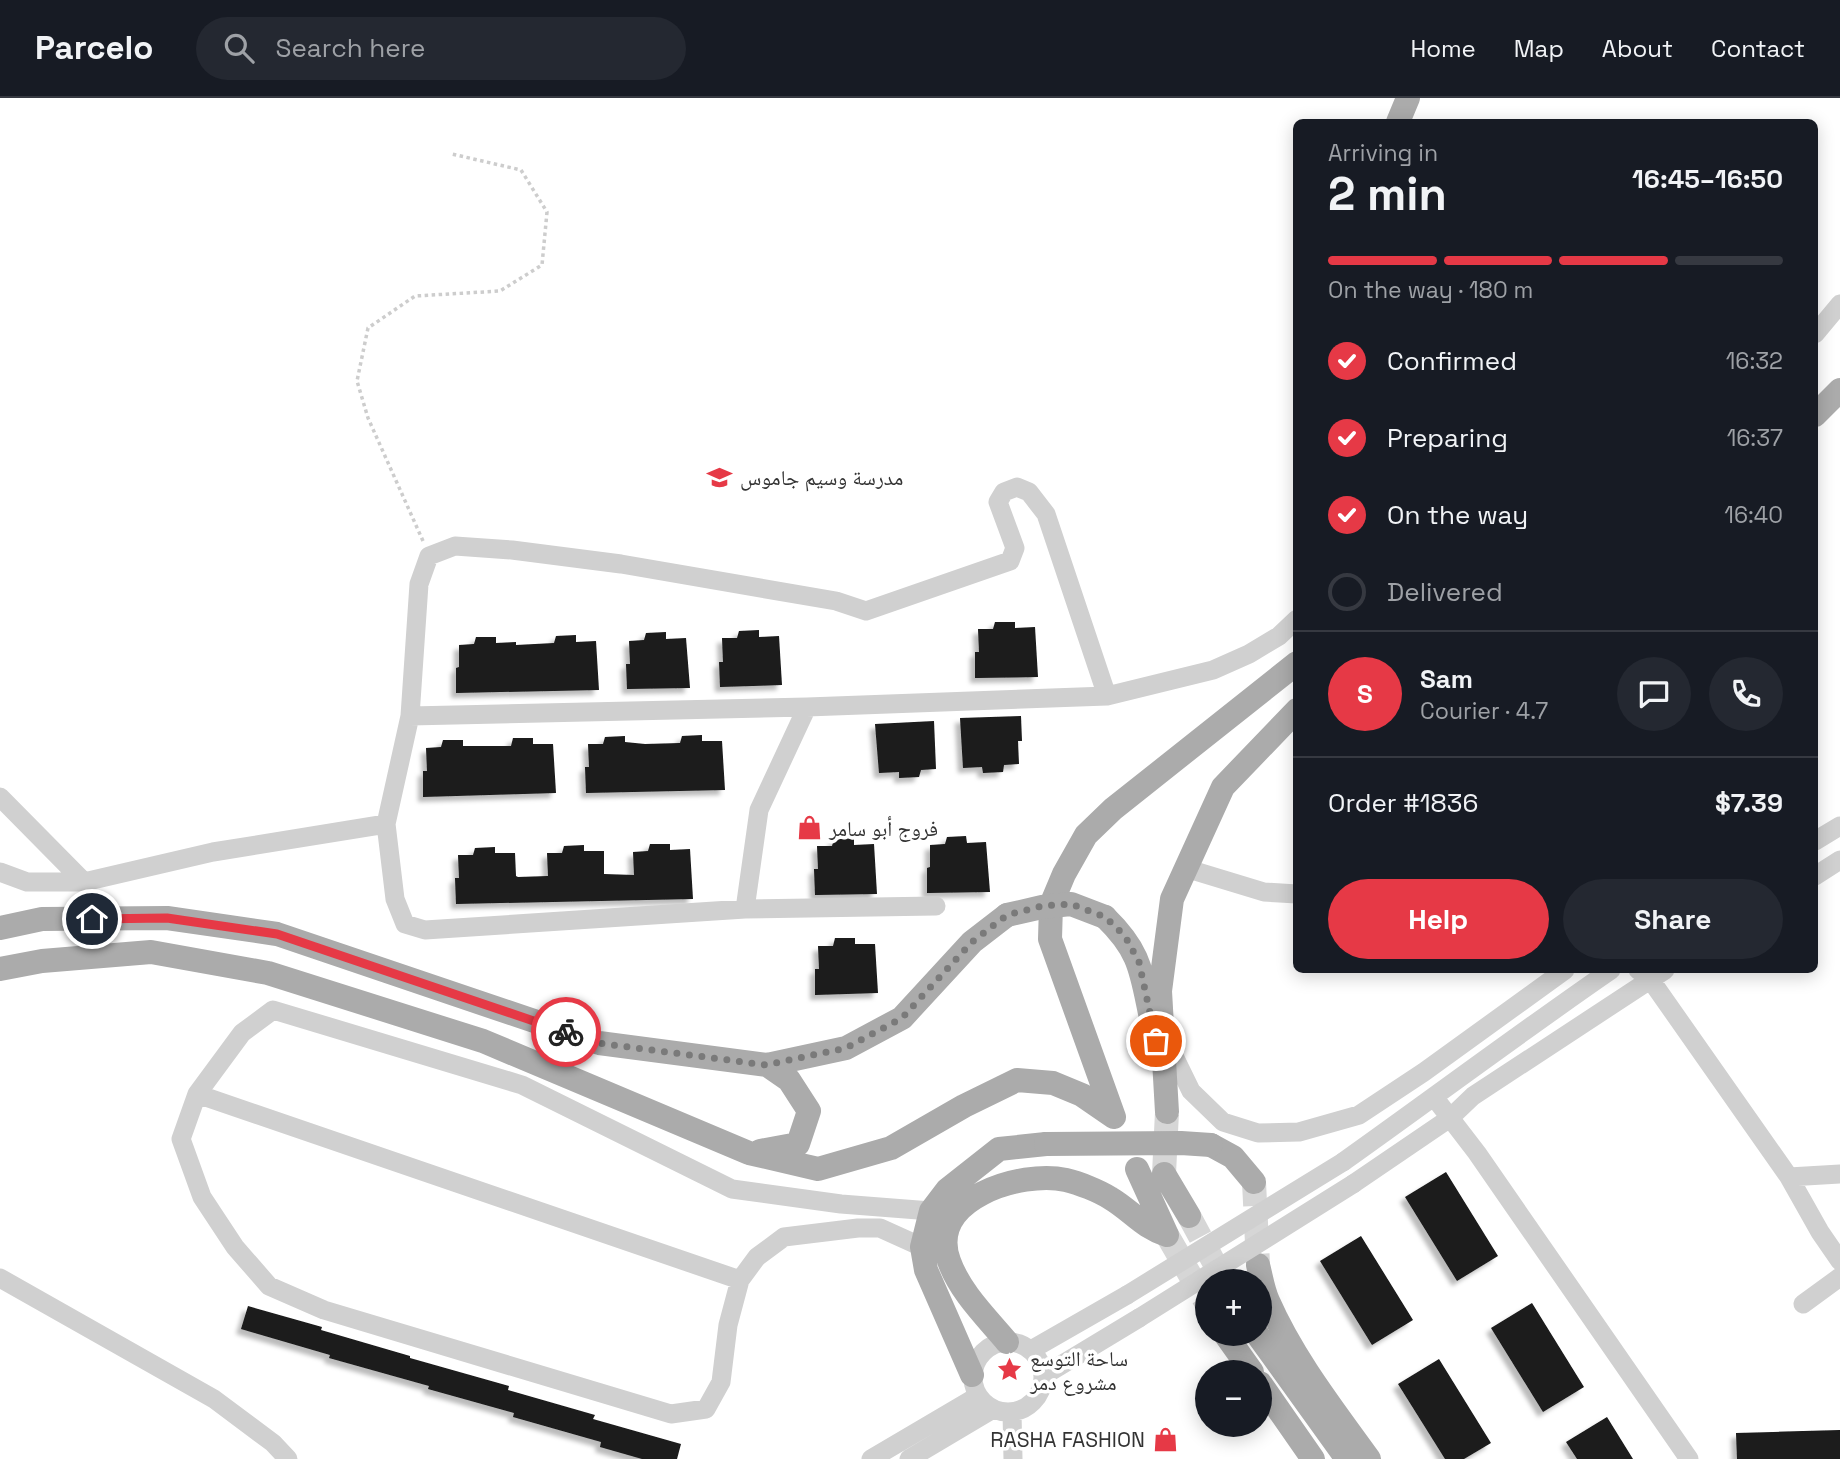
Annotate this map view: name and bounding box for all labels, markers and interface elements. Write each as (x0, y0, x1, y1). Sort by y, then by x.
search box (196, 17, 686, 80)
text: Parcelo (35, 27, 154, 69)
icon: search (220, 29, 258, 67)
text: Search here (276, 31, 425, 65)
text: Home (1410, 33, 1476, 64)
text: Map (1514, 33, 1564, 64)
text: About (1602, 33, 1673, 64)
text: Contact (1711, 33, 1805, 64)
text: Arriving in (1328, 138, 1438, 168)
text: 16:45–16:50 (1632, 162, 1783, 196)
text: 2 min (1328, 165, 1447, 223)
text: On the way · 180 m (1328, 275, 1533, 305)
icon: check (1328, 342, 1366, 380)
text: Confirmed (1387, 344, 1517, 378)
text: 16:32 (1726, 346, 1783, 376)
icon: check (1328, 419, 1366, 457)
text: Preparing (1387, 421, 1508, 455)
text: 16:37 (1727, 423, 1783, 453)
school or university icon: مدرسة وسيم جاموس (706, 463, 734, 491)
place label: مدرسة وسيم جاموس (740, 464, 903, 492)
icon: check (1328, 496, 1366, 534)
text: On the way (1387, 498, 1528, 532)
text: 16:40 (1724, 500, 1783, 530)
text: Delivered (1387, 575, 1503, 609)
button: chat (1617, 657, 1691, 731)
button: phone (1709, 657, 1783, 731)
text: Sam (1420, 662, 1473, 696)
text: S (1357, 677, 1373, 711)
text: Courier · 4.7 (1420, 696, 1548, 726)
text: Order #1836 (1328, 786, 1478, 820)
text: $7.39 (1715, 786, 1783, 820)
shop icon: فروج أبو سامر (795, 814, 823, 842)
place label: فروج أبو سامر (828, 815, 938, 842)
button: Help (1328, 879, 1549, 959)
button: Share (1563, 879, 1783, 959)
pin (62, 889, 122, 949)
icon: home (73, 900, 111, 938)
courier (531, 997, 601, 1067)
pin (1126, 1011, 1186, 1071)
icon: bike (547, 1013, 585, 1051)
icon: bag (1137, 1022, 1175, 1060)
map controls (1195, 1269, 1272, 1437)
button: + (1195, 1269, 1272, 1346)
place label: ساحة التوسع مشروع دمر (1029, 1345, 1128, 1396)
place icon: ساحة التوسع مشروع دمر (996, 1356, 1024, 1384)
button: − (1195, 1360, 1272, 1437)
shop icon: RASHA FASHION (1151, 1425, 1179, 1453)
place label: RASHA FASHION (990, 1426, 1145, 1453)

